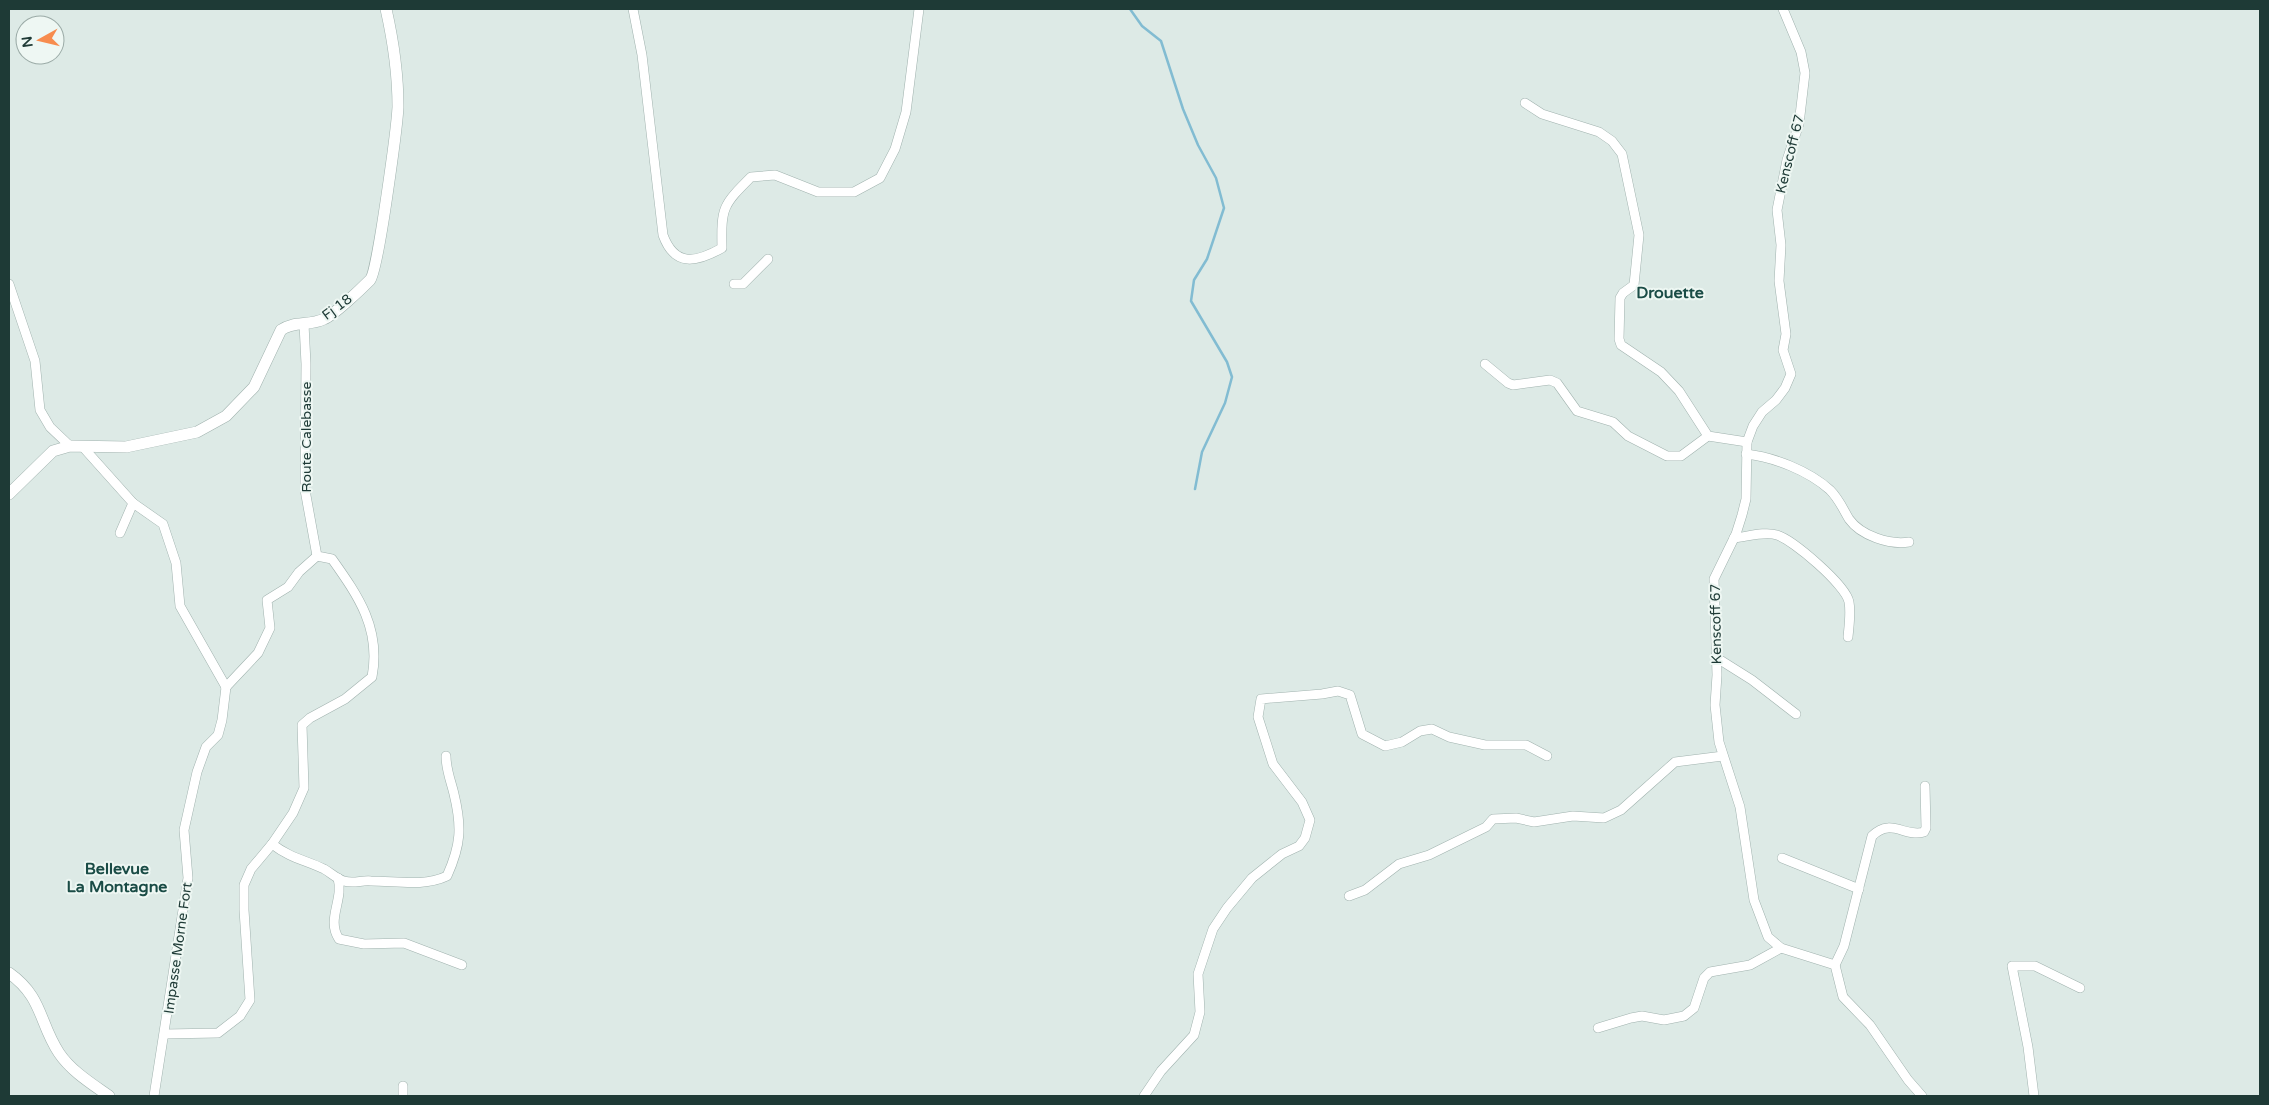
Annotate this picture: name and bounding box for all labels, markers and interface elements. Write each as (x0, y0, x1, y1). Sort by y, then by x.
north arrow (15, 15, 65, 65)
text: N (18, 35, 37, 48)
street label: Kenscoff 67 (1772, 113, 1808, 195)
district label: Drouette (1636, 283, 1704, 303)
street label: Fj 18 (319, 290, 356, 324)
street label: Route Calebasse (298, 381, 315, 492)
street label: Kenscoff 67 (1707, 584, 1725, 664)
district label: Bellevue La Montagne (67, 859, 167, 897)
street label: Impasse Morne Fort (160, 880, 196, 1015)

